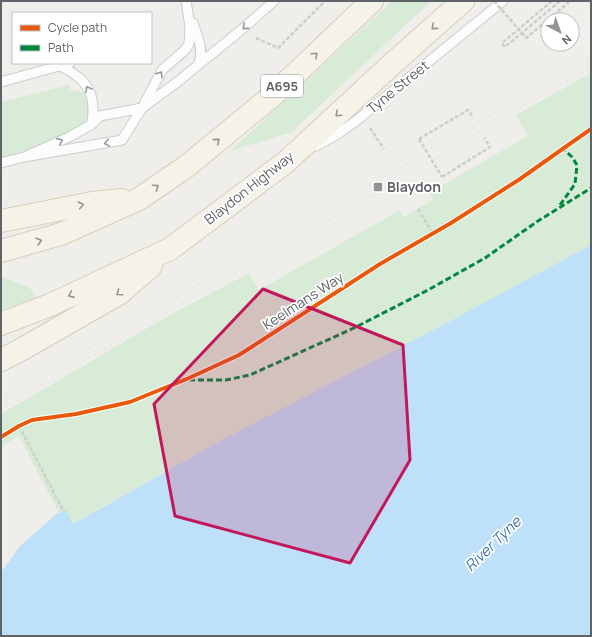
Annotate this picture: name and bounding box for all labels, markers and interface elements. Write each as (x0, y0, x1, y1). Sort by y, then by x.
legend (12, 12, 152, 64)
north arrow (540, 12, 580, 52)
text: Cycle path (48, 19, 107, 36)
one-way arrow (242, 22, 250, 29)
one-way arrow (431, 22, 439, 29)
text: N (559, 32, 575, 48)
text: Path (48, 39, 74, 56)
one-way arrow (310, 53, 318, 60)
street label: Tyne Street (363, 55, 433, 118)
one-way arrow (156, 71, 163, 78)
road number: A695 (261, 75, 303, 97)
one-way arrow (85, 86, 92, 93)
one-way arrow (335, 109, 343, 117)
one-way arrow (55, 138, 63, 146)
one-way arrow (104, 138, 110, 147)
one-way arrow (212, 139, 220, 146)
street label: Blaydon Highway (200, 146, 298, 229)
place label: Blaydon (387, 177, 441, 196)
marker: Blaydon (372, 181, 384, 193)
one-way arrow (152, 185, 159, 192)
one-way arrow (77, 202, 84, 210)
one-way arrow (35, 237, 42, 246)
street label: Keelmans Way (259, 267, 347, 334)
one-way arrow (116, 288, 123, 295)
one-way arrow (67, 290, 75, 298)
water label: River Tyne (460, 511, 526, 576)

